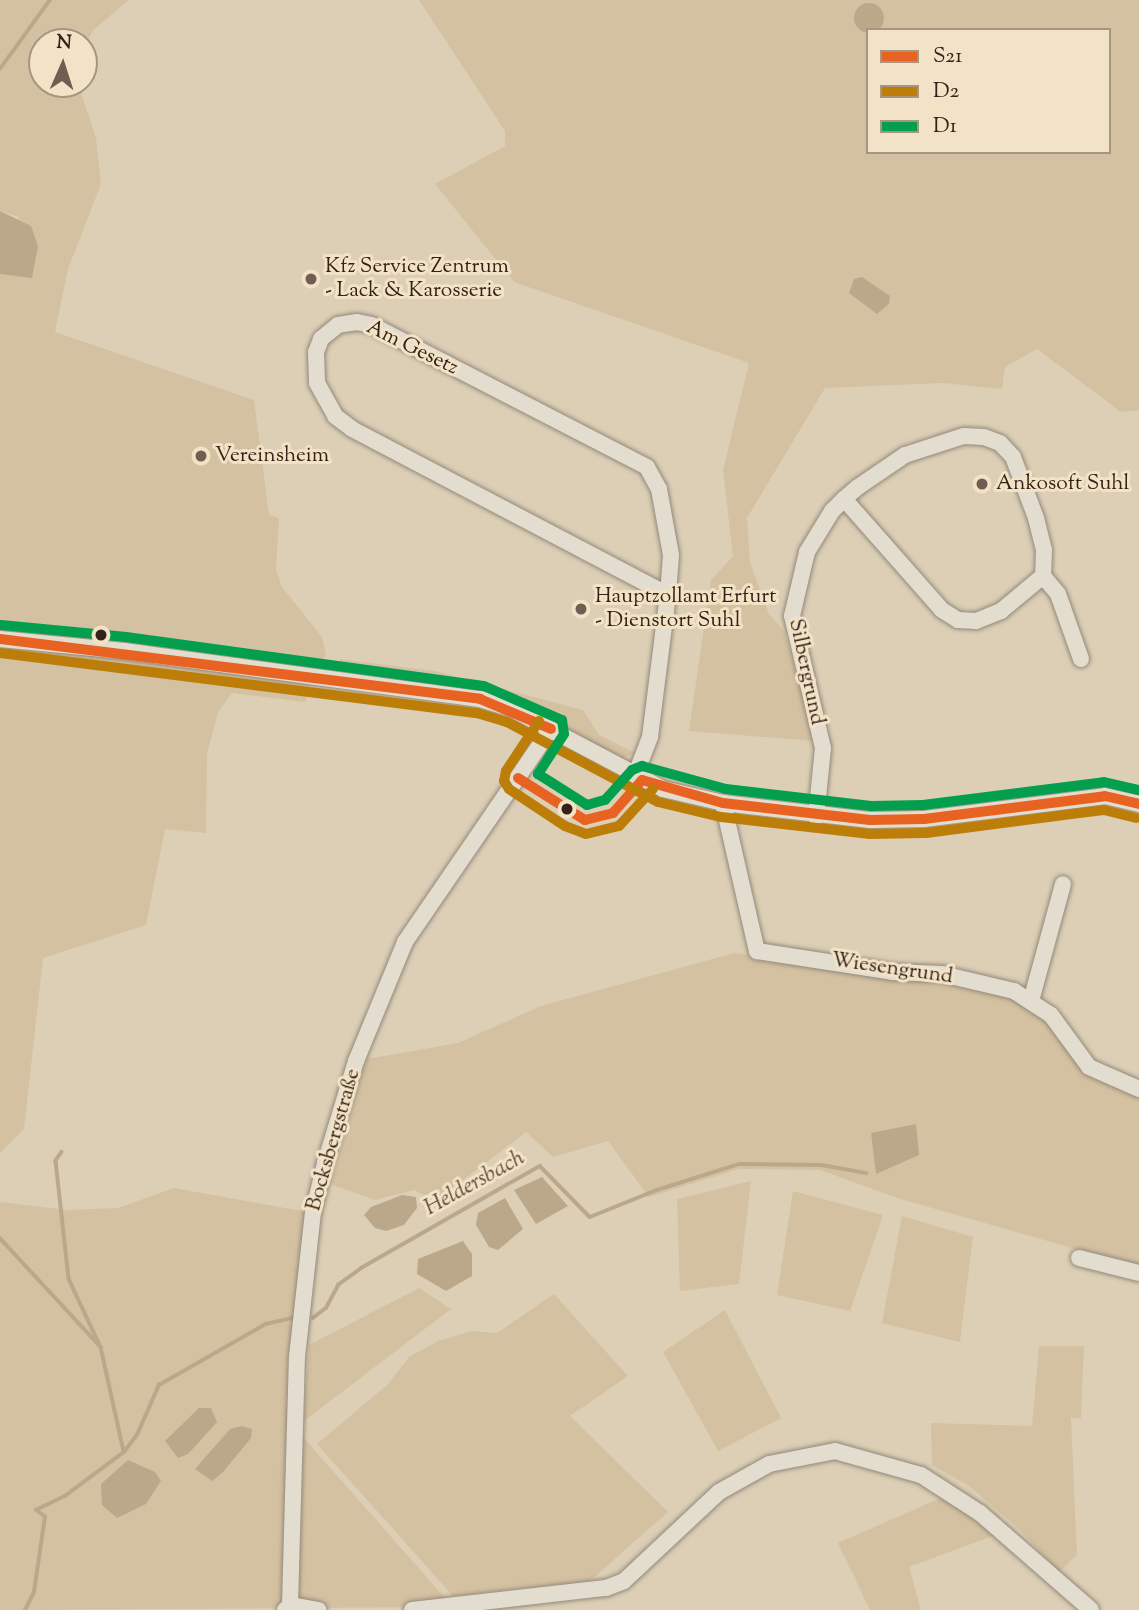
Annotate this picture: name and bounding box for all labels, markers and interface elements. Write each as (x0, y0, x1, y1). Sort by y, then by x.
north arrow (28, 28, 98, 98)
legend (866, 28, 1111, 154)
text: N (56, 30, 72, 57)
text: S21 (933, 42, 962, 72)
text: D2 (933, 77, 959, 107)
text: D1 (933, 112, 957, 142)
place label: Kfz Service Zentrum - Lack & Karosserie (325, 254, 509, 304)
marker: Kfz Service Zentrum - Lack & Karosserie (303, 271, 319, 287)
street label: Am Gesetz (362, 315, 462, 381)
place label: Vereinsheim (215, 443, 329, 469)
marker: Vereinsheim (193, 448, 209, 464)
place label: Ankosoft Suhl (996, 471, 1129, 497)
marker: Ankosoft Suhl (974, 476, 990, 492)
place label: Hauptzollamt Erfurt - Dienstort Suhl (595, 584, 776, 634)
marker: Hauptzollamt Erfurt - Dienstort Suhl (573, 601, 589, 617)
street label: Silbergrund (782, 617, 830, 727)
unlabelled marker (94, 628, 108, 642)
unlabelled marker (560, 802, 574, 816)
street label: Wiesengrund (830, 948, 954, 990)
street label: Bocksbergstraße (302, 1066, 366, 1214)
water label: Heldersbach (420, 1145, 530, 1223)

